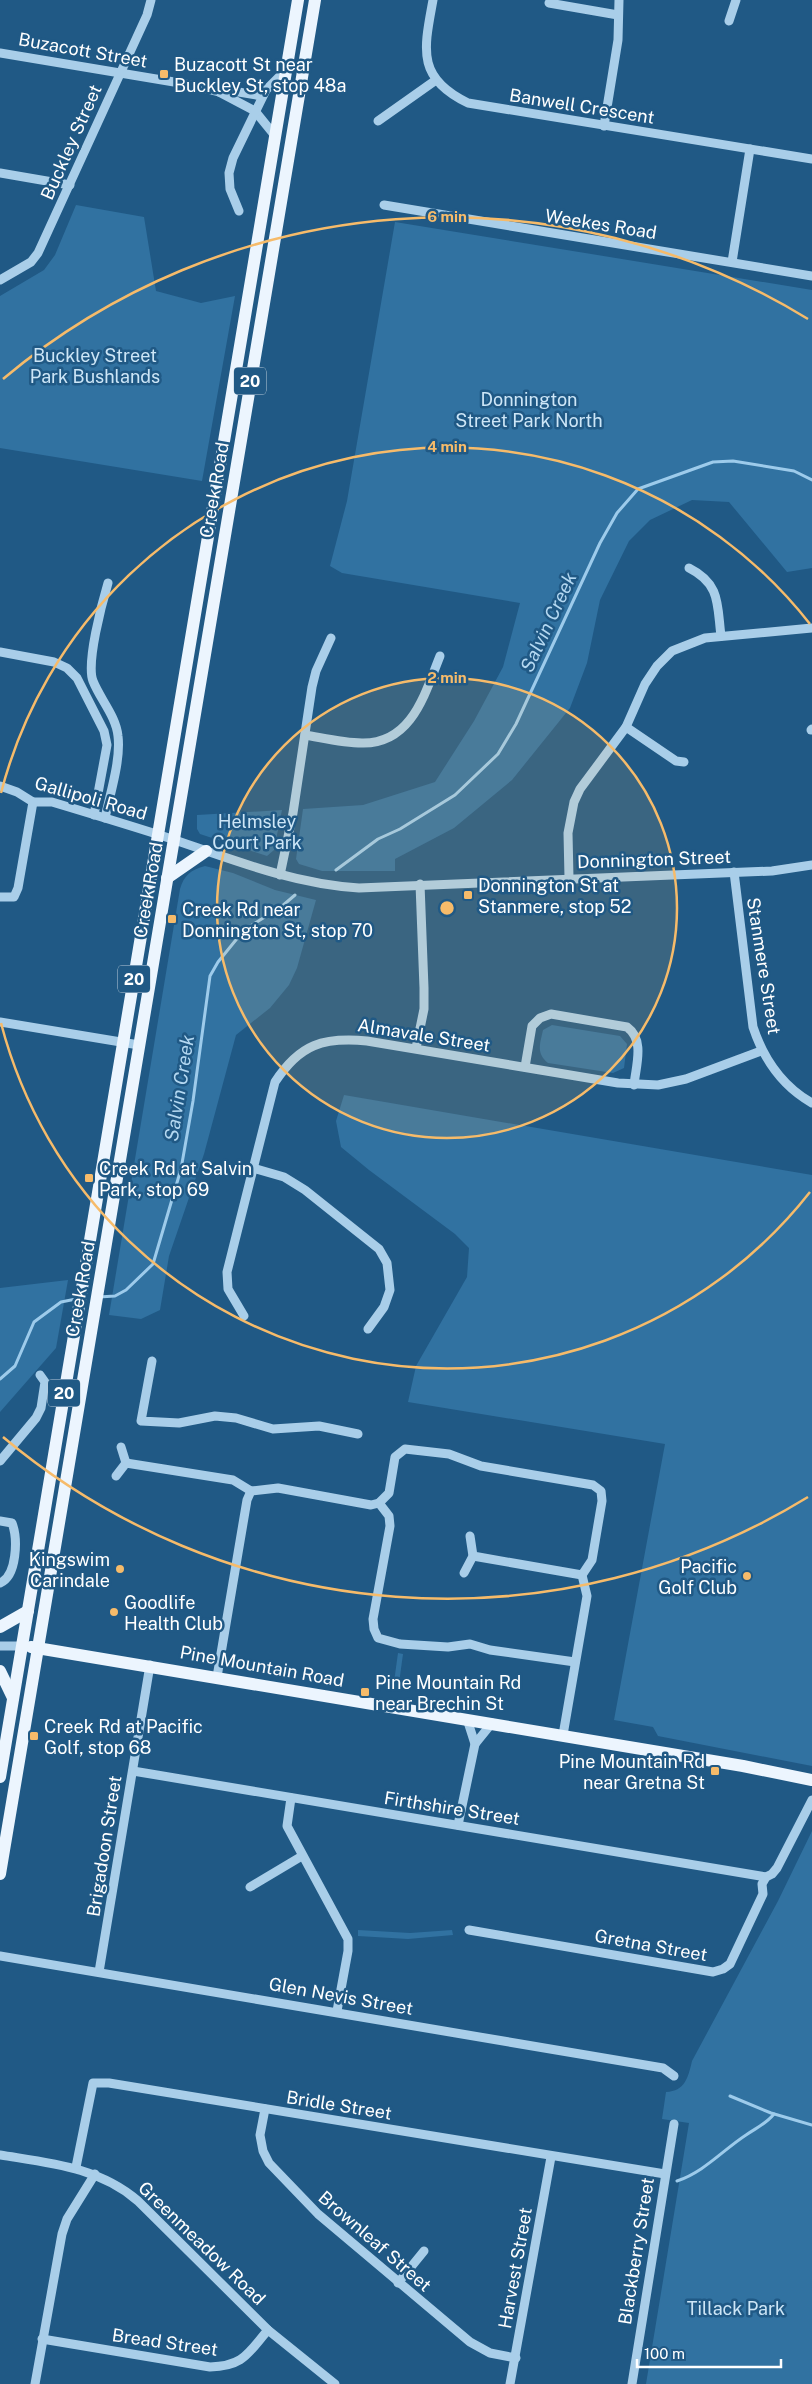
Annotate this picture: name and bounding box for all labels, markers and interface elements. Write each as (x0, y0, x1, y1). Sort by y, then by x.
street label: Buzacott Street (17, 28, 149, 72)
place label: Buzacott St near Buckley St, stop 48a (174, 54, 346, 96)
marker: Buzacott St near Buckley St, stop 48a (158, 68, 170, 80)
street label: Buckley Street (36, 81, 106, 203)
street label: Banwell Crescent (508, 84, 656, 128)
street label: Weekes Road (544, 205, 658, 243)
text: 6 min (427, 208, 467, 225)
park label: Buckley Street Park Bushlands (30, 345, 160, 387)
road number: 20 (234, 368, 266, 394)
park label: Donnington Street Park North (455, 389, 603, 431)
text: 4 min (427, 438, 467, 455)
street label: Creek Road (195, 441, 233, 539)
water label: Salvin Creek (515, 568, 581, 675)
text: 2 min (427, 669, 467, 686)
street label: Gallipoli Road (32, 772, 150, 824)
park label: Helmsley Court Park (212, 811, 302, 853)
street label: Creek Road (129, 841, 167, 939)
street label: Donnington Street (577, 846, 731, 872)
place label: Donnington St at Stanmere, stop 52 (478, 875, 632, 917)
marker: Donnington St at Stanmere, stop 52 (462, 889, 474, 901)
street label: Stanmere Street (743, 896, 785, 1036)
place label: Creek Rd near Donnington St, stop 70 (182, 899, 373, 941)
centre of rings (438, 899, 456, 917)
marker: Creek Rd near Donnington St, stop 70 (166, 913, 178, 925)
road number: 20 (118, 966, 150, 992)
street label: Almavale Street (356, 1014, 492, 1056)
water label: Salvin Creek (160, 1032, 198, 1143)
place label: Creek Rd at Salvin Park, stop 69 (99, 1158, 252, 1200)
marker: Creek Rd at Salvin Park, stop 69 (83, 1172, 95, 1184)
street label: Creek Road (61, 1240, 99, 1338)
road number: 20 (48, 1380, 80, 1406)
place label: Kingswim Carindale (29, 1549, 110, 1591)
place label: Pacific Golf Club (658, 1556, 737, 1598)
marker: Kingswim Carindale (114, 1563, 126, 1575)
marker: Pacific Golf Club (741, 1570, 753, 1582)
place label: Goodlife Health Club (124, 1592, 223, 1634)
marker: Goodlife Health Club (108, 1606, 120, 1618)
street label: Pine Mountain Road (178, 1641, 346, 1691)
place label: Pine Mountain Rd near Brechin St (375, 1672, 521, 1714)
marker: Pine Mountain Rd near Brechin St (359, 1686, 371, 1698)
place label: Creek Rd at Pacific Golf, stop 68 (44, 1716, 203, 1758)
marker: Creek Rd at Pacific Golf, stop 68 (28, 1730, 40, 1742)
place label: Pine Mountain Rd near Gretna St (559, 1751, 705, 1793)
marker: Pine Mountain Rd near Gretna St (709, 1765, 721, 1777)
street label: Brigadoon Street (82, 1774, 126, 1918)
street label: Firthshire Street (383, 1787, 521, 1829)
street label: Gretna Street (593, 1925, 709, 1965)
street label: Glen Nevis Street (267, 1973, 415, 2019)
street label: Bridle Street (285, 2086, 393, 2124)
street label: Blackberry Street (614, 2176, 658, 2326)
street label: Greenmeadow Road (134, 2177, 270, 2309)
street label: Brownleaf Street (314, 2186, 436, 2296)
street label: Harvest Street (494, 2206, 536, 2330)
park label: Tillack Park (687, 2298, 785, 2319)
street label: Bread Street (111, 2324, 219, 2360)
scale bar (637, 2336, 781, 2368)
text: 100 m (644, 2345, 685, 2362)

